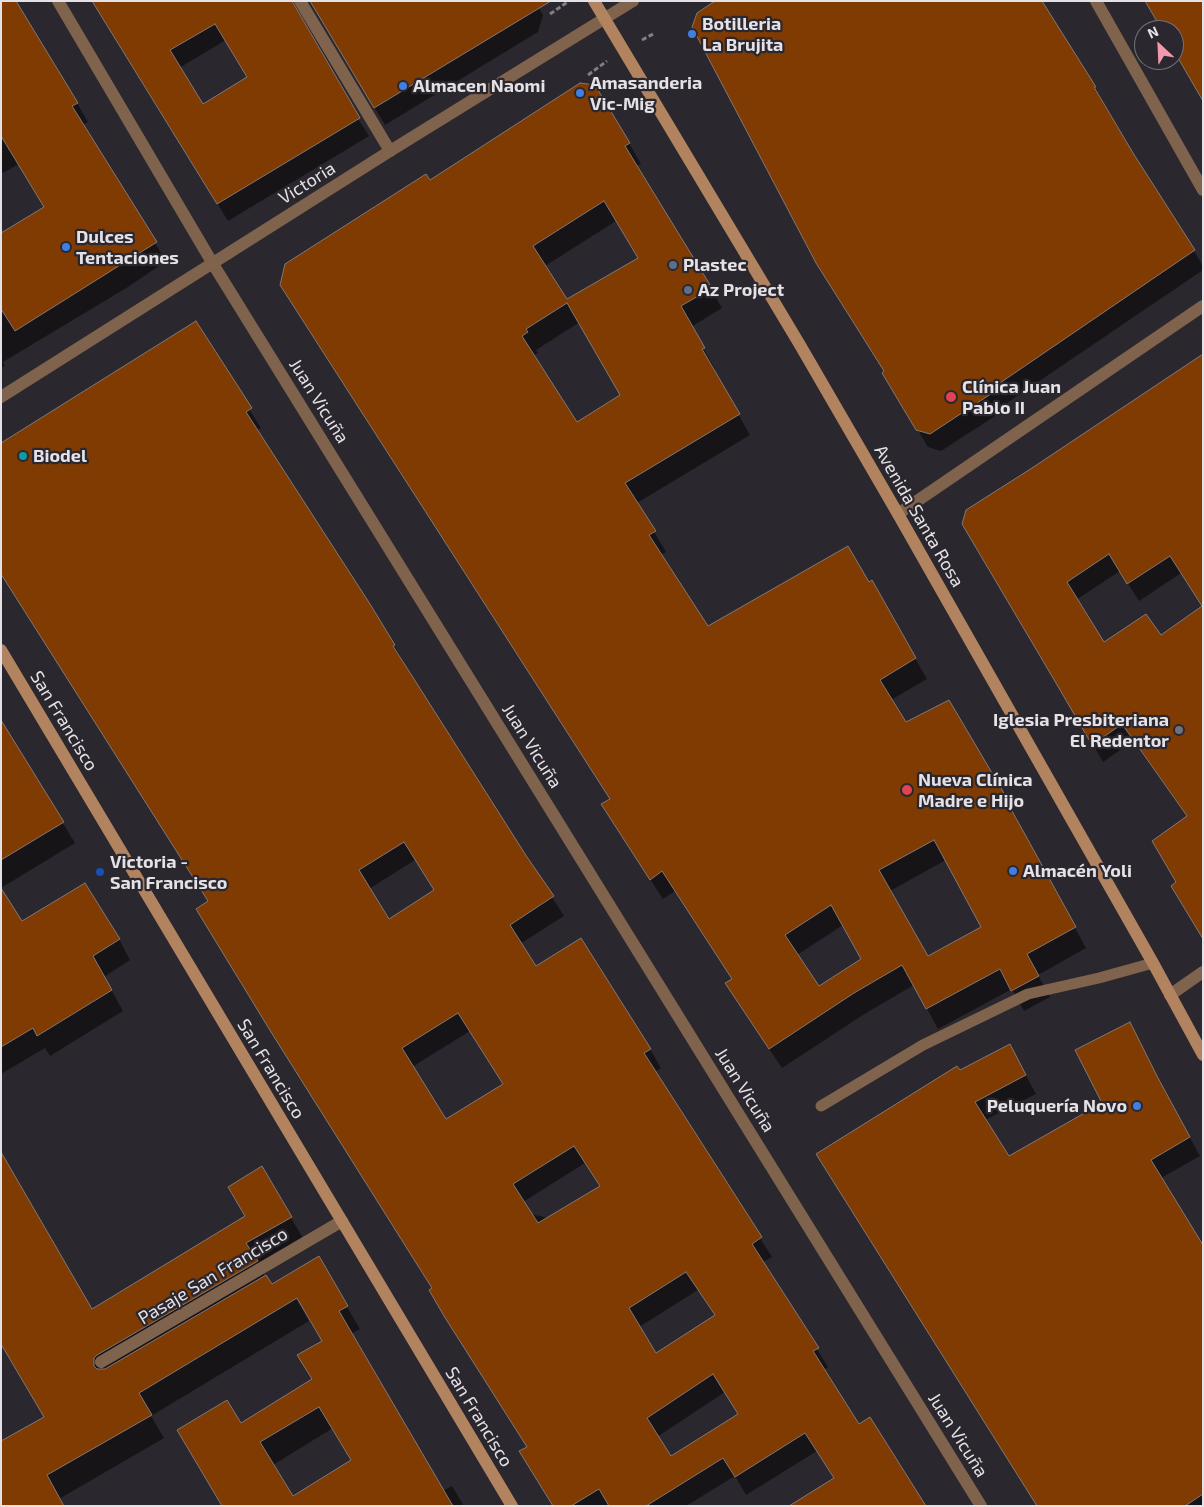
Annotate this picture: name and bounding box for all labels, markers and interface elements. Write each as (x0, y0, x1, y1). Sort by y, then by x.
place label: Botilleria La Brujita (702, 13, 783, 56)
north arrow (1134, 20, 1184, 70)
text: N (1145, 22, 1161, 42)
marker: Botilleria La Brujita (686, 28, 698, 40)
place label: Amasanderia Vic-Mig (590, 72, 702, 115)
place label: Almacen Naomi (413, 75, 545, 97)
marker: Almacen Naomi (397, 80, 409, 92)
marker: Amasanderia Vic-Mig (574, 87, 586, 99)
street label: Victoria (275, 157, 339, 209)
place label: Dulces Tentaciones (76, 226, 179, 268)
marker: Dulces Tentaciones (60, 241, 72, 253)
place label: Plastec (683, 254, 747, 276)
marker: Plastec (667, 259, 679, 271)
place label: Az Project (698, 279, 784, 301)
marker: Az Project (682, 284, 694, 296)
street label: Juan Vicuña (285, 355, 353, 447)
place label: Clínica Juan Pablo II (962, 376, 1061, 418)
marker: Clínica Juan Pablo II (944, 390, 958, 404)
street label: Avenida Santa Rosa (870, 441, 968, 591)
place label: Biodel (33, 445, 87, 467)
marker: Biodel (17, 450, 29, 462)
street label: San Francisco (26, 667, 102, 775)
street label: Juan Vicuña (498, 700, 566, 792)
place label: Iglesia Presbiteriana El Redentor (993, 709, 1169, 752)
marker: Iglesia Presbiteriana El Redentor (1173, 724, 1185, 736)
place label: Nueva Clínica Madre e Hijo (918, 769, 1033, 812)
marker: Nueva Clínica Madre e Hijo (900, 783, 914, 797)
place label: Victoria - San Francisco (110, 851, 227, 894)
place label: Almacén Yoli (1023, 860, 1132, 882)
marker: Almacén Yoli (1007, 865, 1019, 877)
marker: Victoria - San Francisco (94, 866, 106, 878)
street label: San Francisco (233, 1015, 309, 1123)
street label: Juan Vicuña (711, 1044, 779, 1136)
place label: Peluquería Novo (987, 1095, 1127, 1117)
marker: Peluquería Novo (1131, 1100, 1143, 1112)
street label: Pasaje San Francisco (134, 1223, 292, 1329)
street label: San Francisco (441, 1363, 517, 1471)
street label: Juan Vicuña (924, 1389, 992, 1481)

